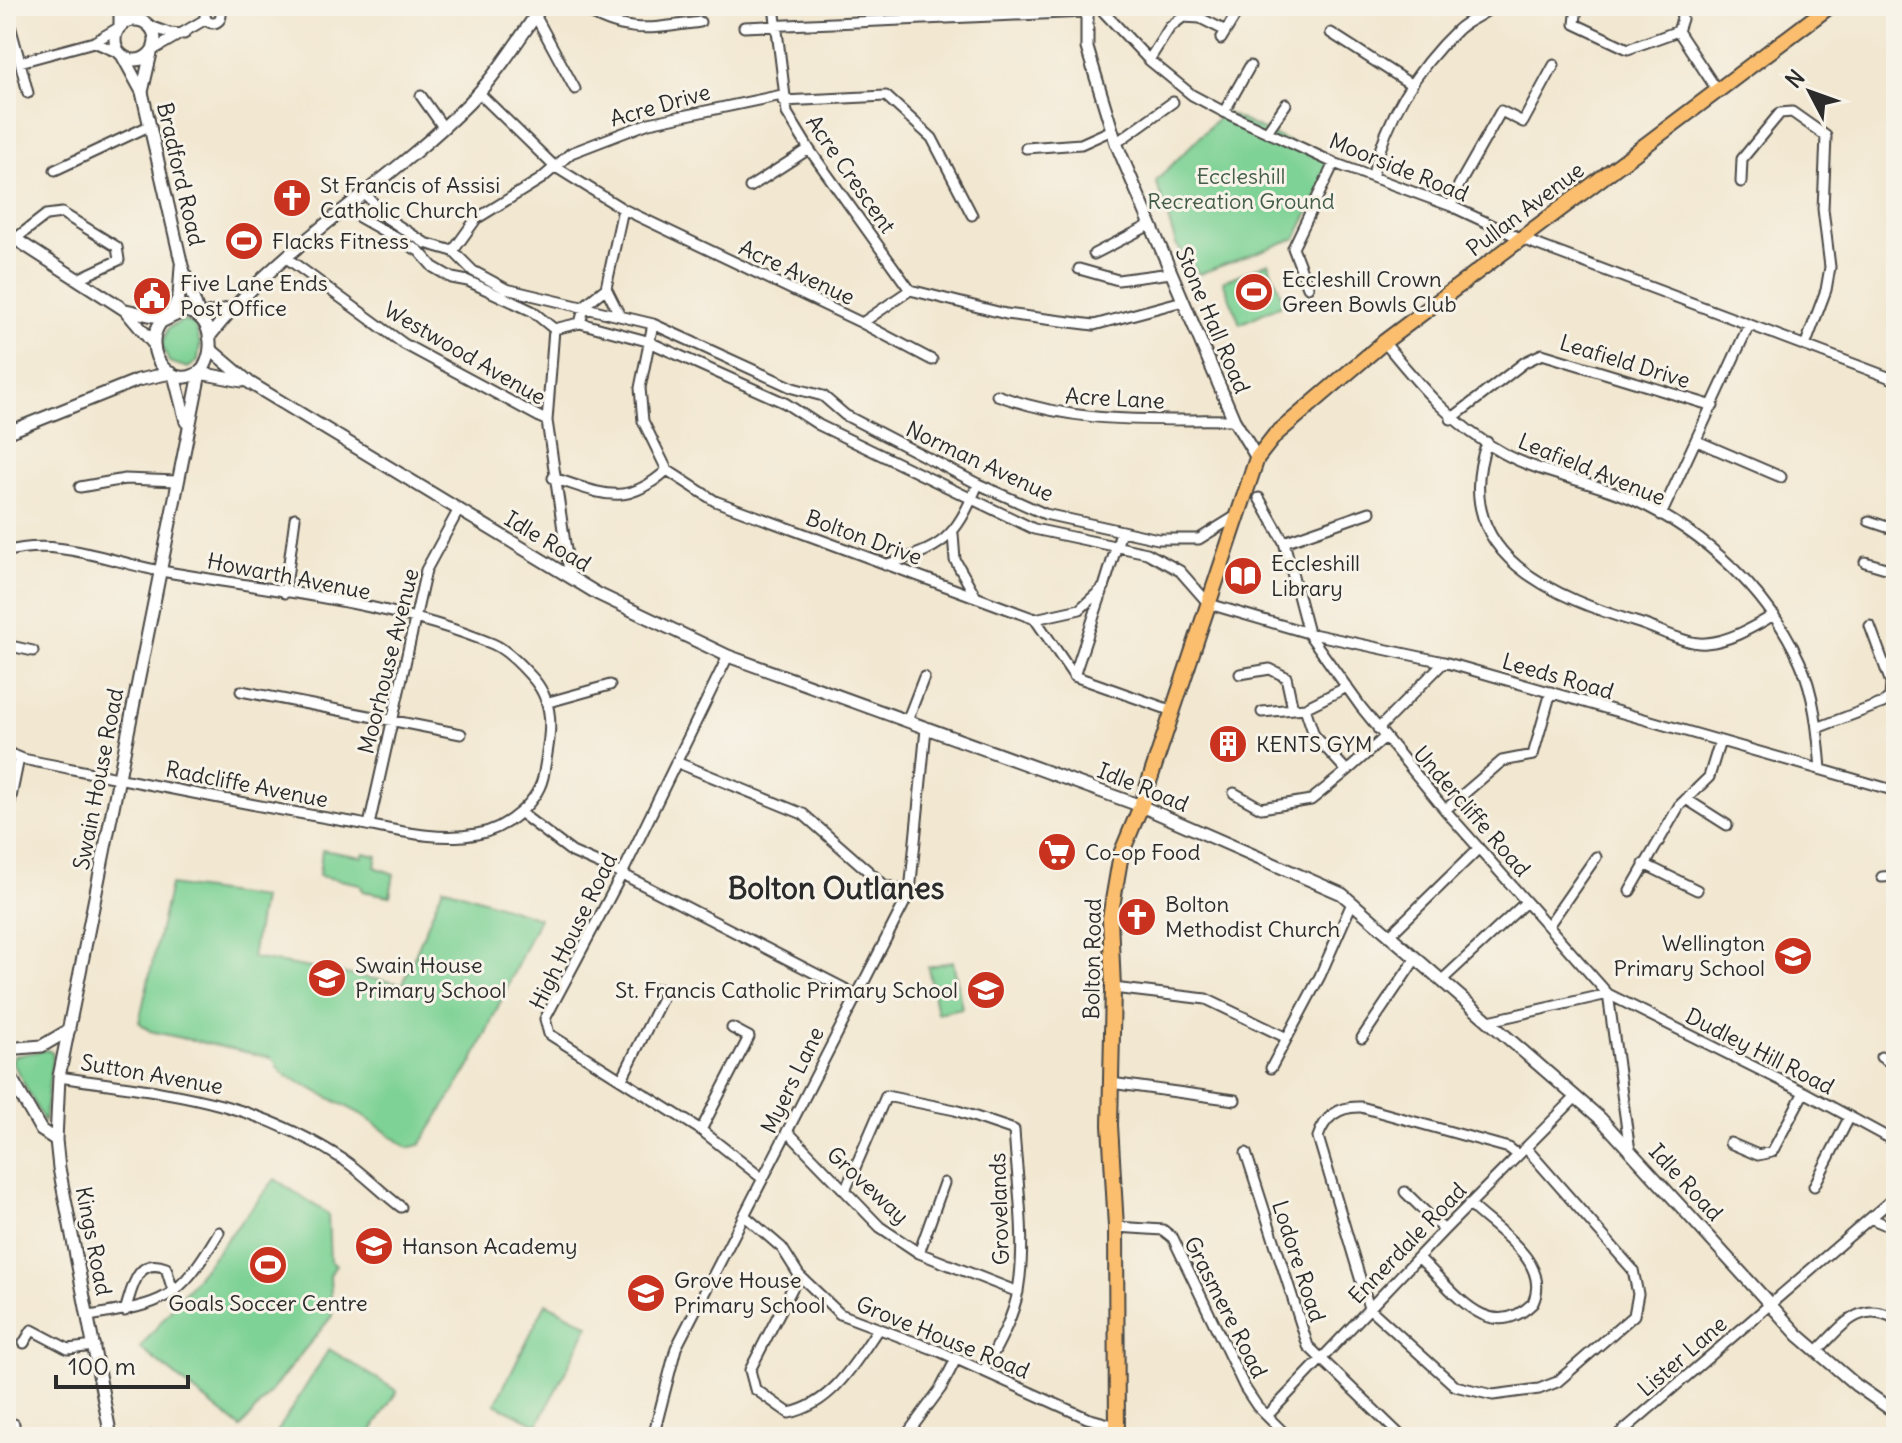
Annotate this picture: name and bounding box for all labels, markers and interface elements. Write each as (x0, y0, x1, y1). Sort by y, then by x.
north arrow (1770, 52, 1850, 132)
text: N (1779, 64, 1810, 94)
street label: Acre Drive (607, 77, 713, 133)
street label: Bradford Road (151, 100, 211, 249)
street label: Acre Crescent (800, 109, 902, 239)
street label: Moorside Road (1325, 126, 1473, 208)
street label: Pullan Avenue (1461, 156, 1589, 262)
park label: Eccleshill Recreation Ground (1147, 162, 1335, 215)
place label: St Francis of Assisi Catholic Church (320, 171, 500, 224)
church icon: St Francis of Assisi Catholic Church (271, 177, 313, 219)
sports icon: Flacks Fitness (223, 220, 265, 262)
place label: Flacks Fitness (272, 227, 409, 255)
street label: Acre Avenue (735, 233, 859, 311)
street label: Stone Hall Road (1170, 242, 1256, 398)
place label: Eccleshill Crown Green Bowls Club (1282, 265, 1457, 318)
place label: Five Lane Ends Post Office (180, 269, 328, 322)
sports icon: Eccleshill Crown Green Bowls Club (1233, 271, 1275, 313)
public building icon: Five Lane Ends Post Office (131, 275, 173, 317)
street label: Westwood Avenue (379, 295, 551, 411)
street label: Leafield Drive (1556, 328, 1694, 394)
street label: Acre Lane (1064, 381, 1166, 415)
street label: Norman Avenue (902, 415, 1058, 507)
street label: Leafield Avenue (1514, 427, 1670, 511)
street label: Bolton Drive (802, 503, 926, 571)
street label: Idle Road (500, 504, 596, 578)
street label: Howarth Avenue (205, 546, 373, 606)
place label: Eccleshill Library (1271, 549, 1360, 602)
library icon: Eccleshill Library (1222, 555, 1264, 597)
street label: Moorhouse Avenue (351, 565, 425, 757)
street label: Leeds Road (1499, 647, 1617, 705)
street label: Swain House Road (67, 686, 129, 872)
building icon: KENTS GYM (1207, 723, 1249, 765)
place label: KENTS GYM (1256, 730, 1373, 758)
street label: Undercliffe Road (1407, 740, 1537, 882)
street label: Radcliffe Avenue (163, 755, 331, 813)
street label: Idle Road (1093, 756, 1193, 818)
supermarket icon: Co-op Food (1036, 831, 1078, 873)
place label: Co-op Food (1085, 838, 1200, 866)
street label: High House Road (523, 848, 623, 1014)
district label: Bolton Outlanes (728, 869, 944, 907)
place label: Bolton Methodist Church (1165, 890, 1340, 943)
church icon: Bolton Methodist Church (1116, 896, 1158, 938)
street label: Bolton Road (1077, 898, 1107, 1020)
place label: Wellington Primary School (1614, 929, 1765, 982)
school or university icon: Wellington Primary School (1772, 935, 1814, 977)
place label: Swain House Primary School (355, 951, 506, 1004)
school or university icon: Swain House Primary School (306, 957, 348, 999)
school or university icon: St. Francis Catholic Primary School (965, 969, 1007, 1011)
place label: St. Francis Catholic Primary School (615, 976, 958, 1004)
street label: Dudley Hill Road (1681, 1001, 1839, 1101)
street label: Myers Lane (754, 1022, 830, 1138)
street label: Sutton Avenue (79, 1048, 225, 1100)
street label: Idle Road (1643, 1137, 1729, 1227)
street label: Groveway (821, 1140, 915, 1230)
street label: Grovelands (983, 1152, 1015, 1266)
street label: Ennerdale Road (1342, 1176, 1472, 1310)
street label: Kings Road (70, 1184, 118, 1298)
street label: Lodore Road (1266, 1197, 1332, 1325)
school or university icon: Hanson Academy (353, 1225, 395, 1267)
street label: Grasmere Road (1178, 1231, 1274, 1383)
place label: Hanson Academy (402, 1232, 577, 1260)
sports icon: Goals Soccer Centre (247, 1244, 289, 1286)
place label: Grove House Primary School (674, 1266, 825, 1319)
school or university icon: Grove House Primary School (625, 1272, 667, 1314)
place label: Goals Soccer Centre (168, 1289, 368, 1317)
street label: Grove House Road (852, 1289, 1034, 1385)
street label: Lister Lane (1632, 1310, 1732, 1402)
scale bar (56, 1339, 188, 1389)
text: 100 m (68, 1351, 136, 1381)

